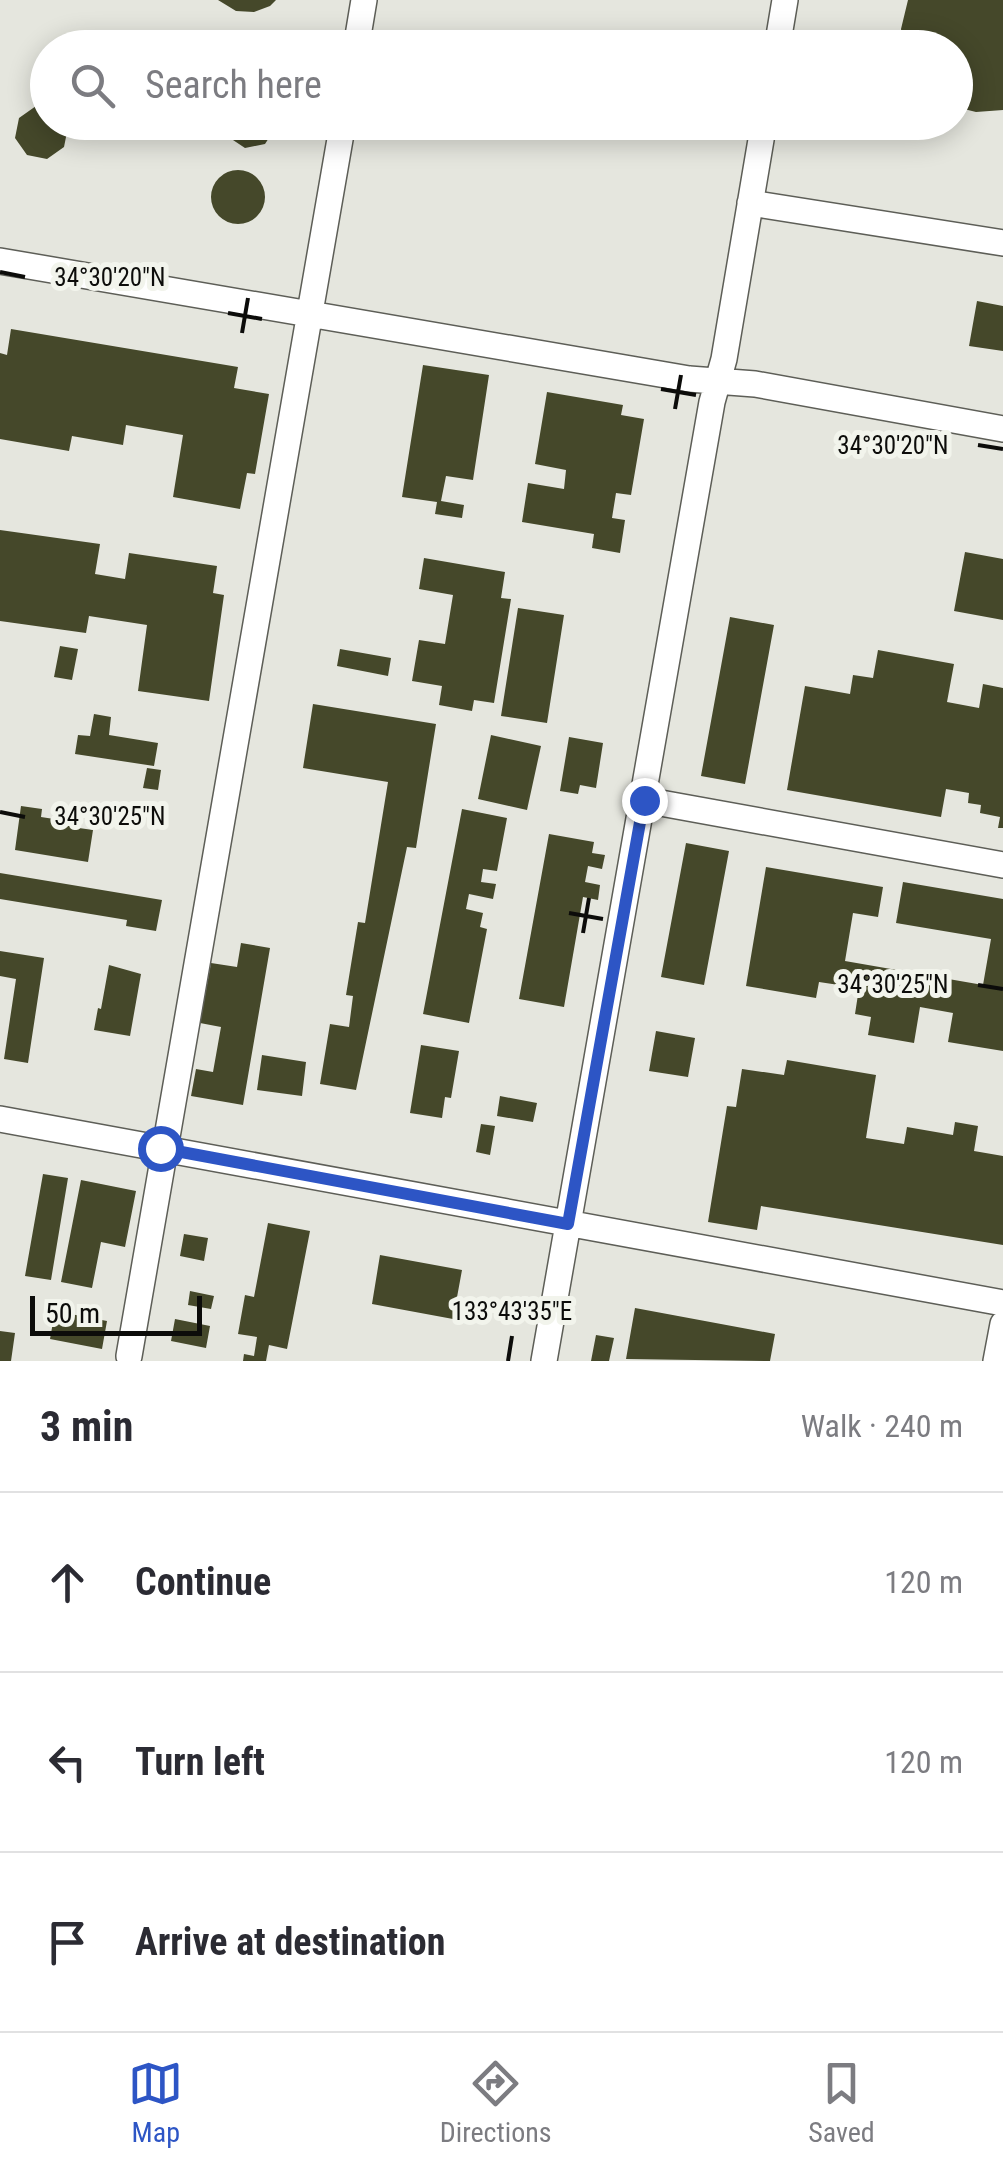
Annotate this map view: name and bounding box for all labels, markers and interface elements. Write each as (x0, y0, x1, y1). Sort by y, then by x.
search box (30, 30, 973, 140)
icon: search (65, 58, 120, 113)
text: Search here (145, 63, 322, 107)
text: 34°30'20"N (54, 263, 166, 292)
text: 34°30'20"N (837, 431, 949, 460)
route end (622, 778, 668, 824)
text: 34°30'25"N (54, 802, 166, 831)
text: 34°30'25"N (837, 970, 949, 999)
route start (138, 1126, 184, 1172)
scale bar (30, 1291, 202, 1336)
text: 50 m (45, 1297, 100, 1330)
text: 133°43'35"E (452, 1297, 572, 1326)
text: 3 min (40, 1402, 133, 1451)
text: Walk · 240 m (801, 1407, 963, 1445)
icon: ahead (40, 1555, 95, 1610)
text: Continue (135, 1560, 271, 1604)
text: 120 m (884, 1563, 963, 1601)
icon: left (40, 1735, 95, 1790)
text: Turn left (135, 1740, 265, 1784)
text: 120 m (884, 1743, 963, 1781)
icon: arrive (40, 1915, 95, 1970)
text: Arrive at destination (135, 1920, 445, 1964)
tab: Map (128, 2056, 183, 2149)
tab: Directions (440, 2056, 552, 2149)
tab: Saved (808, 2056, 875, 2149)

